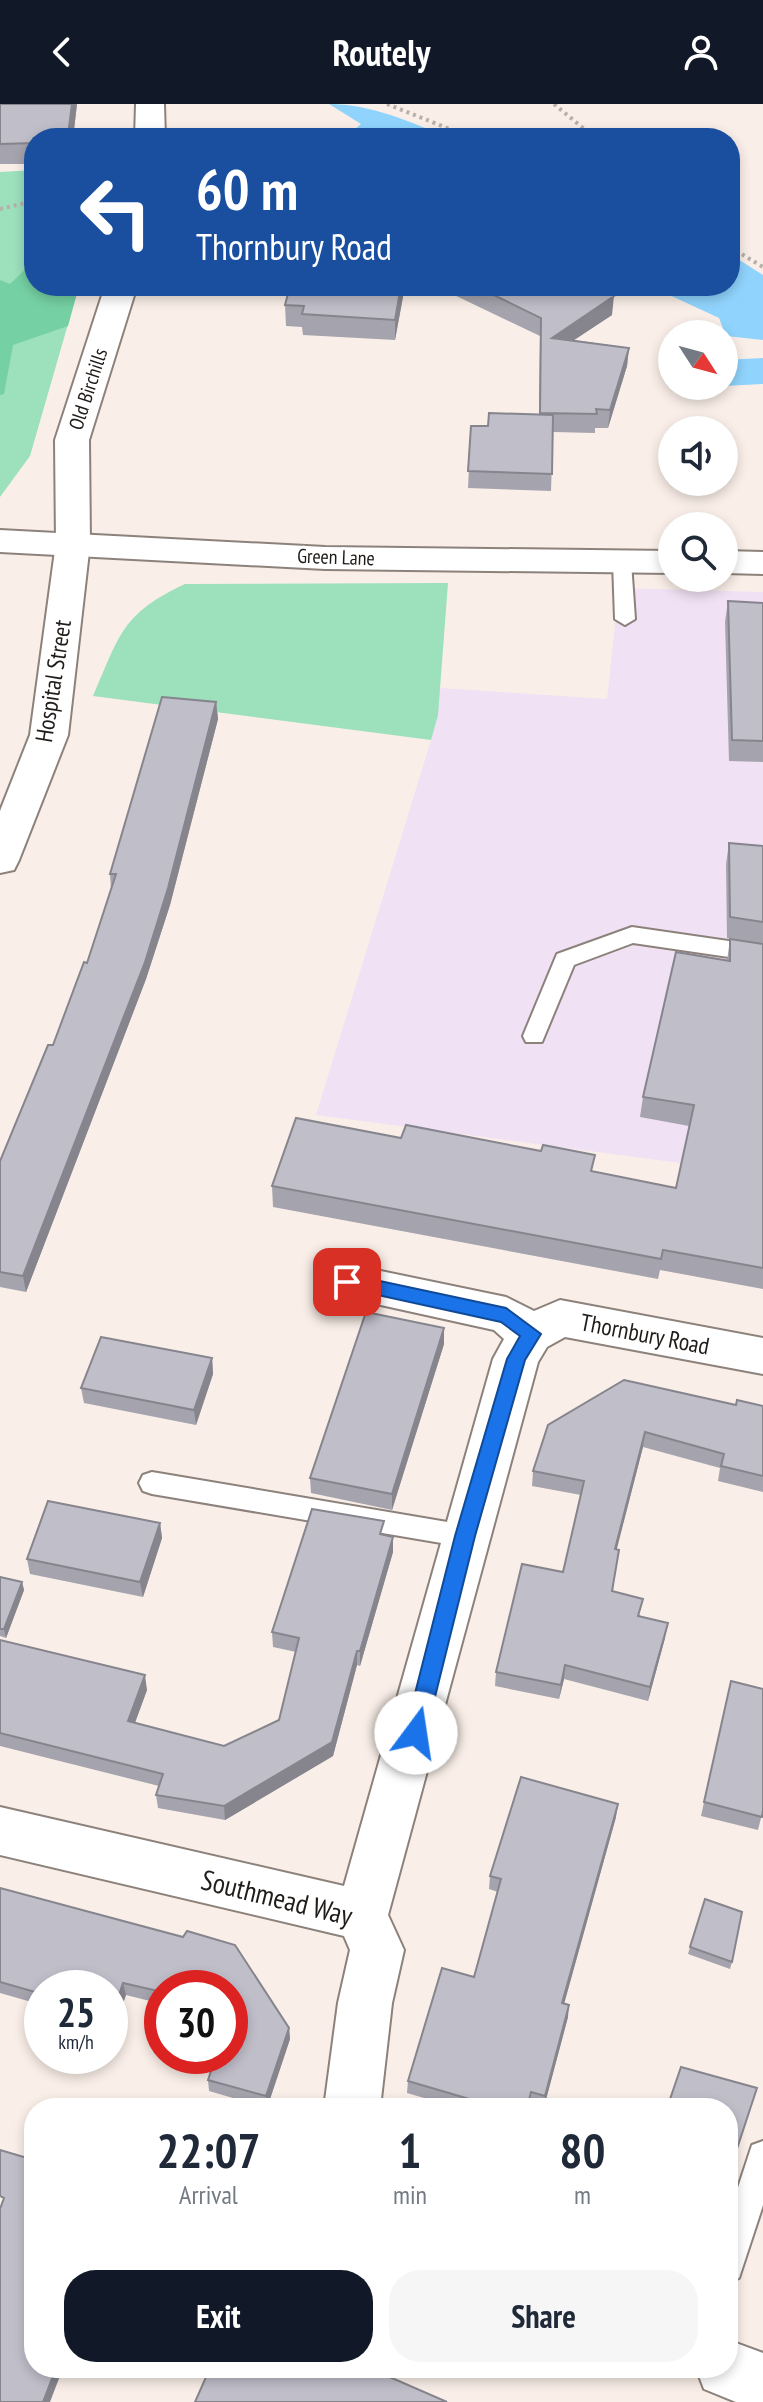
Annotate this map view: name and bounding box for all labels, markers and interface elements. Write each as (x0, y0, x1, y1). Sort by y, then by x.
text: Routely (333, 29, 430, 76)
icon: back (40, 30, 84, 74)
icon: person (679, 30, 723, 74)
text: 60 m (196, 153, 298, 225)
icon: left (64, 160, 168, 264)
text: Thornbury Road (196, 223, 392, 270)
north arrow (658, 320, 738, 400)
map controls (658, 320, 738, 592)
street label: Old Birchills (63, 345, 113, 433)
button: sound (658, 416, 738, 496)
button: search (658, 512, 738, 592)
street label: Green Lane (297, 543, 375, 571)
street label: Hospital Street (28, 617, 78, 744)
pin (313, 1248, 381, 1316)
icon: arrive (325, 1260, 369, 1304)
street label: Thornbury Road (578, 1306, 712, 1362)
position arrow (374, 1691, 458, 1775)
street label: Southmead Way (198, 1860, 357, 1934)
speed limit sign: 30 (144, 1970, 248, 2074)
text: 25 (57, 1986, 95, 2038)
text: km/h (58, 2029, 94, 2055)
text: 22:07 (157, 2119, 260, 2181)
text: 1 (398, 2119, 421, 2181)
text: 80 (560, 2119, 605, 2181)
text: Arrival (179, 2178, 238, 2211)
text: min (393, 2178, 427, 2211)
text: m (574, 2178, 591, 2211)
button: Exit (64, 2270, 373, 2362)
button: Share (389, 2270, 698, 2362)

